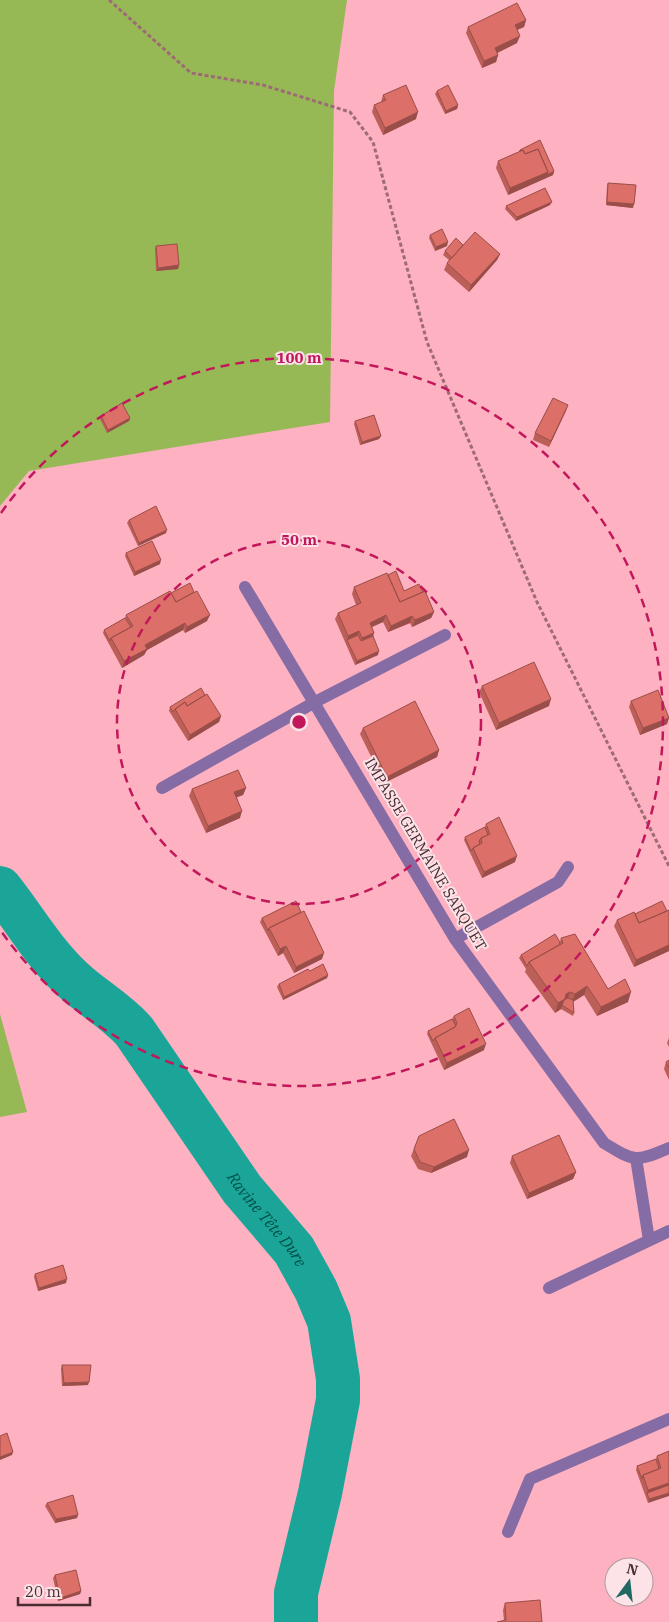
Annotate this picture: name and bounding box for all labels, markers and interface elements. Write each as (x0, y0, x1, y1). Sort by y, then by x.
text: 100 m (276, 348, 322, 367)
text: 50 m (281, 530, 317, 549)
centre of rings (290, 713, 308, 731)
street label: IMPASSE GERMAINE SARQUET (361, 754, 491, 954)
water label: Ravine Tête Dure (223, 1167, 311, 1270)
north arrow (604, 1557, 654, 1607)
text: N (625, 1559, 640, 1580)
scale bar (18, 1574, 90, 1606)
text: 20 m (25, 1582, 61, 1601)

